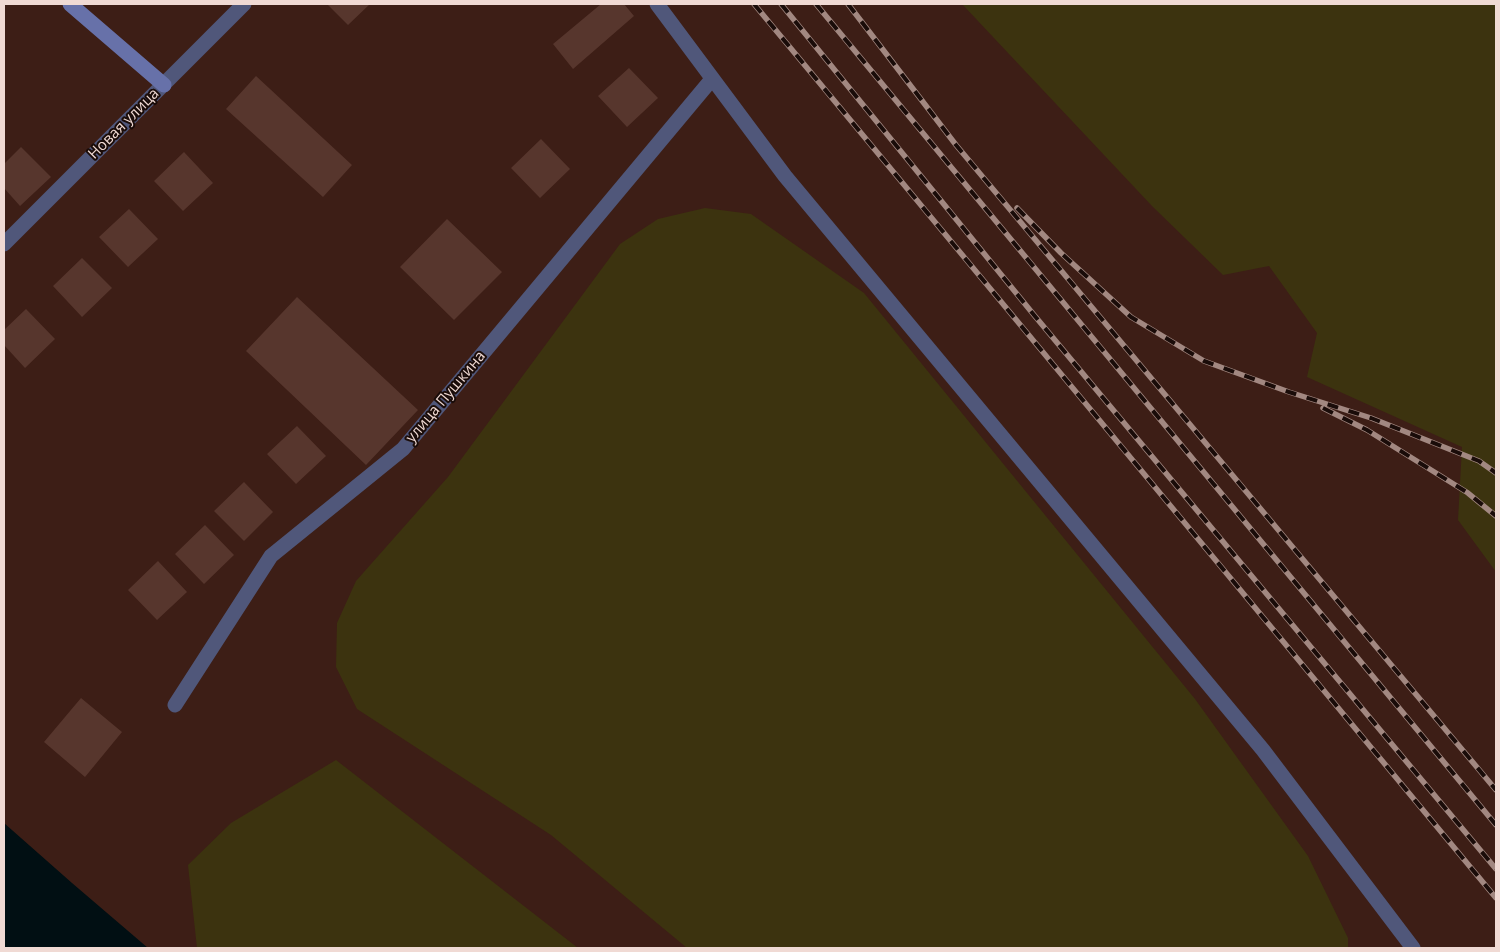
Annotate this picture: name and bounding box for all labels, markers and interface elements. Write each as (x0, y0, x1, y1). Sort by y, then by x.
street label: Новая улица (85, 85, 163, 163)
street label: улица Пушкина (402, 347, 490, 447)

